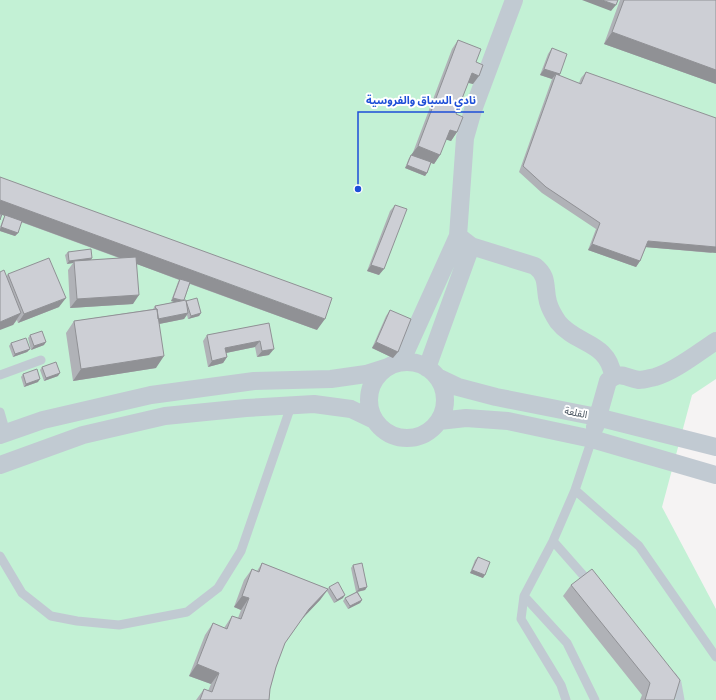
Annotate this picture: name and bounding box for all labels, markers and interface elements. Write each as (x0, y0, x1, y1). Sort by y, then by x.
callout: نادي السباق والفروسية (358, 89, 484, 112)
text: نادي السباق والفروسية (366, 92, 476, 110)
street label: القلعة (563, 403, 589, 422)

